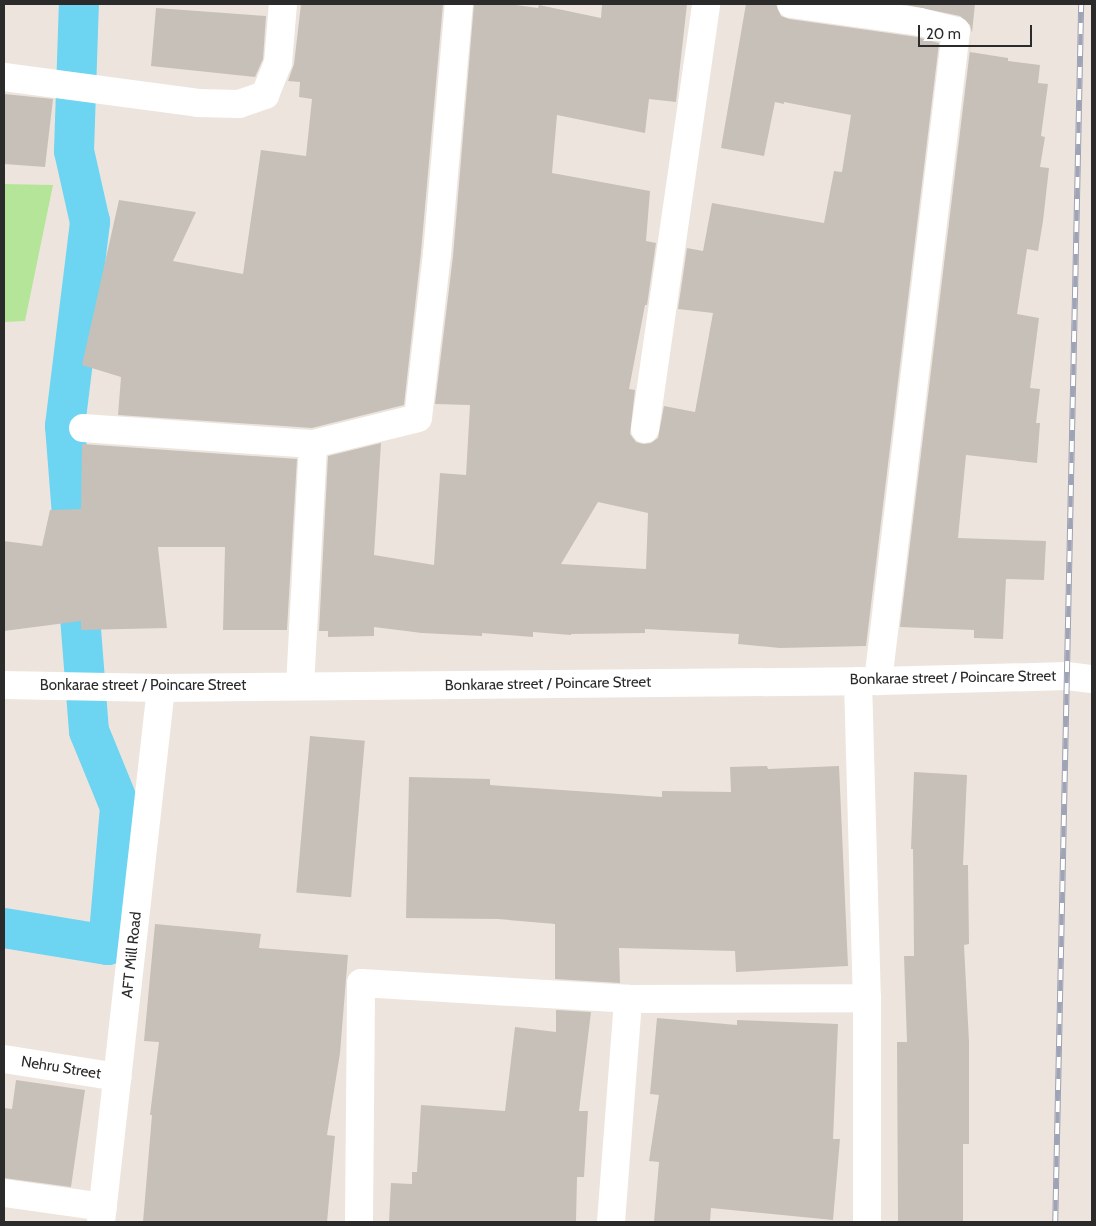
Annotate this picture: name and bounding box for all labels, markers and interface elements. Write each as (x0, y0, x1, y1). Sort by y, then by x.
scale bar (921, 15, 1035, 47)
text: 20 m (926, 25, 961, 43)
street label: Bonkarae street / Poincare Street (850, 667, 1056, 689)
street label: Bonkarae street / Poincare Street (445, 673, 651, 695)
street label: Bonkarae street / Poincare Street (40, 677, 246, 695)
street label: AFT Mill Road (119, 911, 145, 999)
street label: Nehru Street (20, 1053, 102, 1083)

